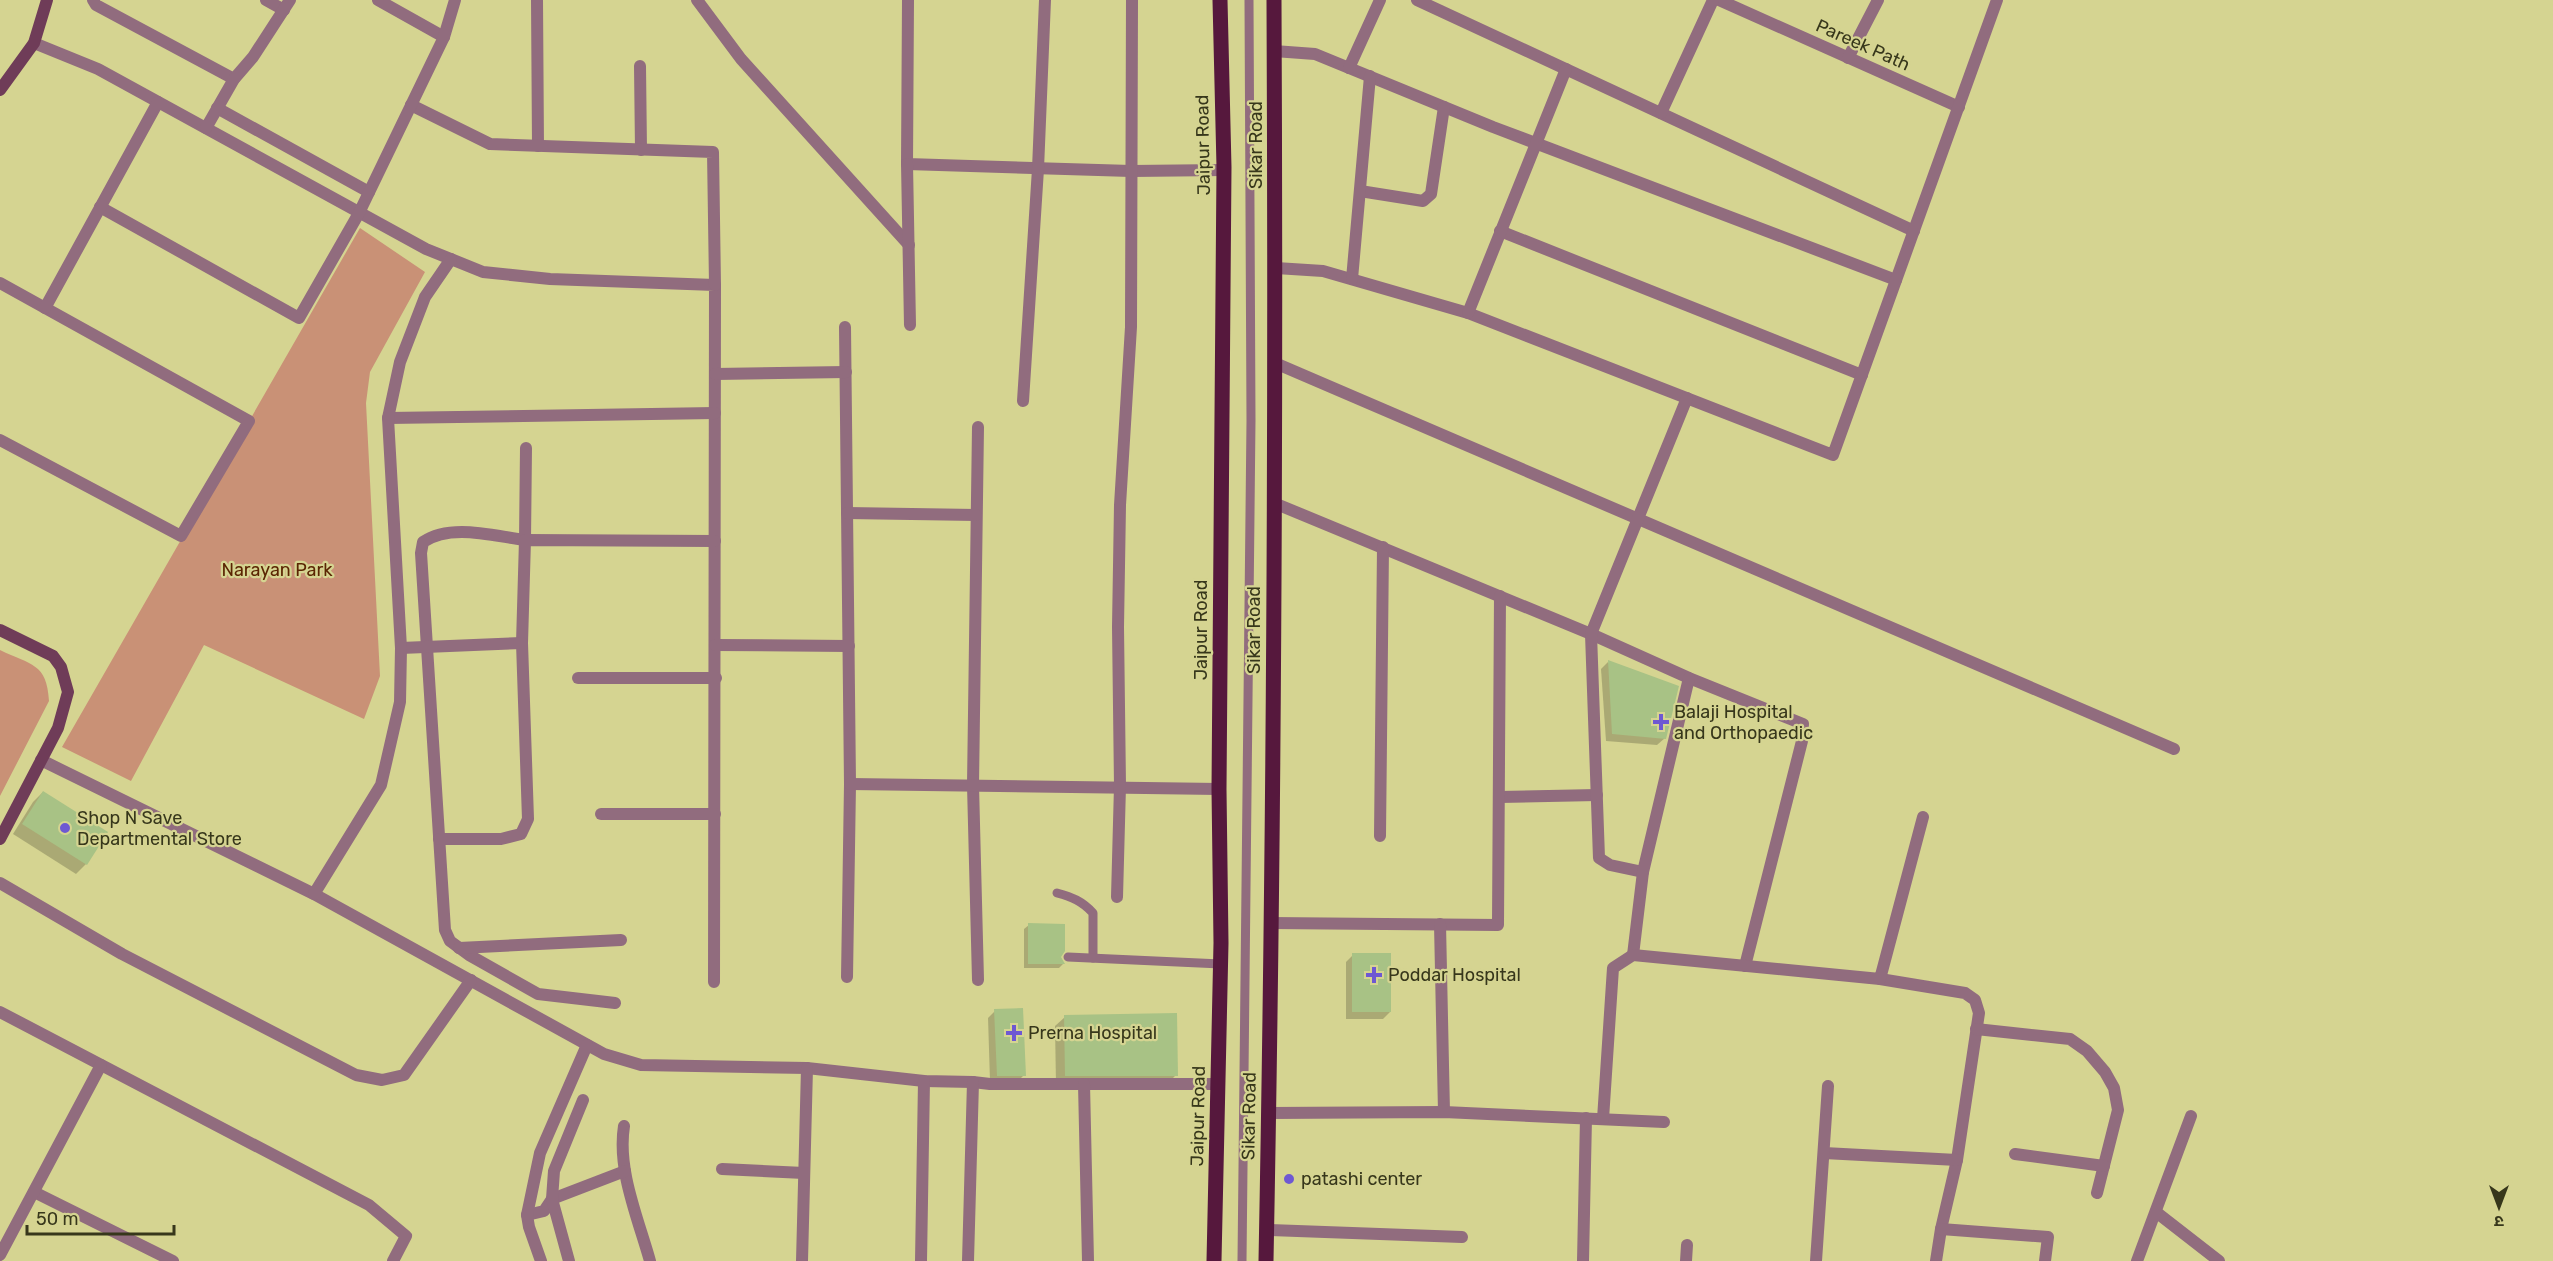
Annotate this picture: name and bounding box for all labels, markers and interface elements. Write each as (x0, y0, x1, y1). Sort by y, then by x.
street label: Pareek Path (1812, 14, 1914, 76)
street label: Jaipur Road (1191, 94, 1215, 196)
street label: Sikar Road (1245, 101, 1267, 189)
park label: Narayan Park (221, 559, 333, 581)
street label: Jaipur Road (1190, 580, 1212, 680)
street label: Sikar Road (1243, 586, 1265, 674)
place label: Balaji Hospital and Orthopaedic (1674, 701, 1813, 744)
marker: Balaji Hospital and Orthopaedic (1652, 713, 1670, 731)
place label: Shop N Save Departmental Store (77, 807, 242, 850)
marker: Shop N Save Departmental Store (58, 821, 72, 835)
place label: Poddar Hospital (1388, 964, 1521, 986)
marker: Poddar Hospital (1365, 966, 1383, 984)
place label: Prerna Hospital (1028, 1022, 1157, 1044)
marker: Prerna Hospital (1005, 1024, 1023, 1042)
street label: Jaipur Road (1186, 1065, 1210, 1167)
street label: Sikar Road (1237, 1072, 1261, 1160)
place label: patashi center (1301, 1168, 1422, 1190)
marker: patashi center (1282, 1172, 1296, 1186)
north arrow (2469, 1177, 2529, 1237)
scale bar (27, 1198, 174, 1236)
text: 50 m (36, 1208, 79, 1230)
text: उ (2494, 1212, 2504, 1231)

